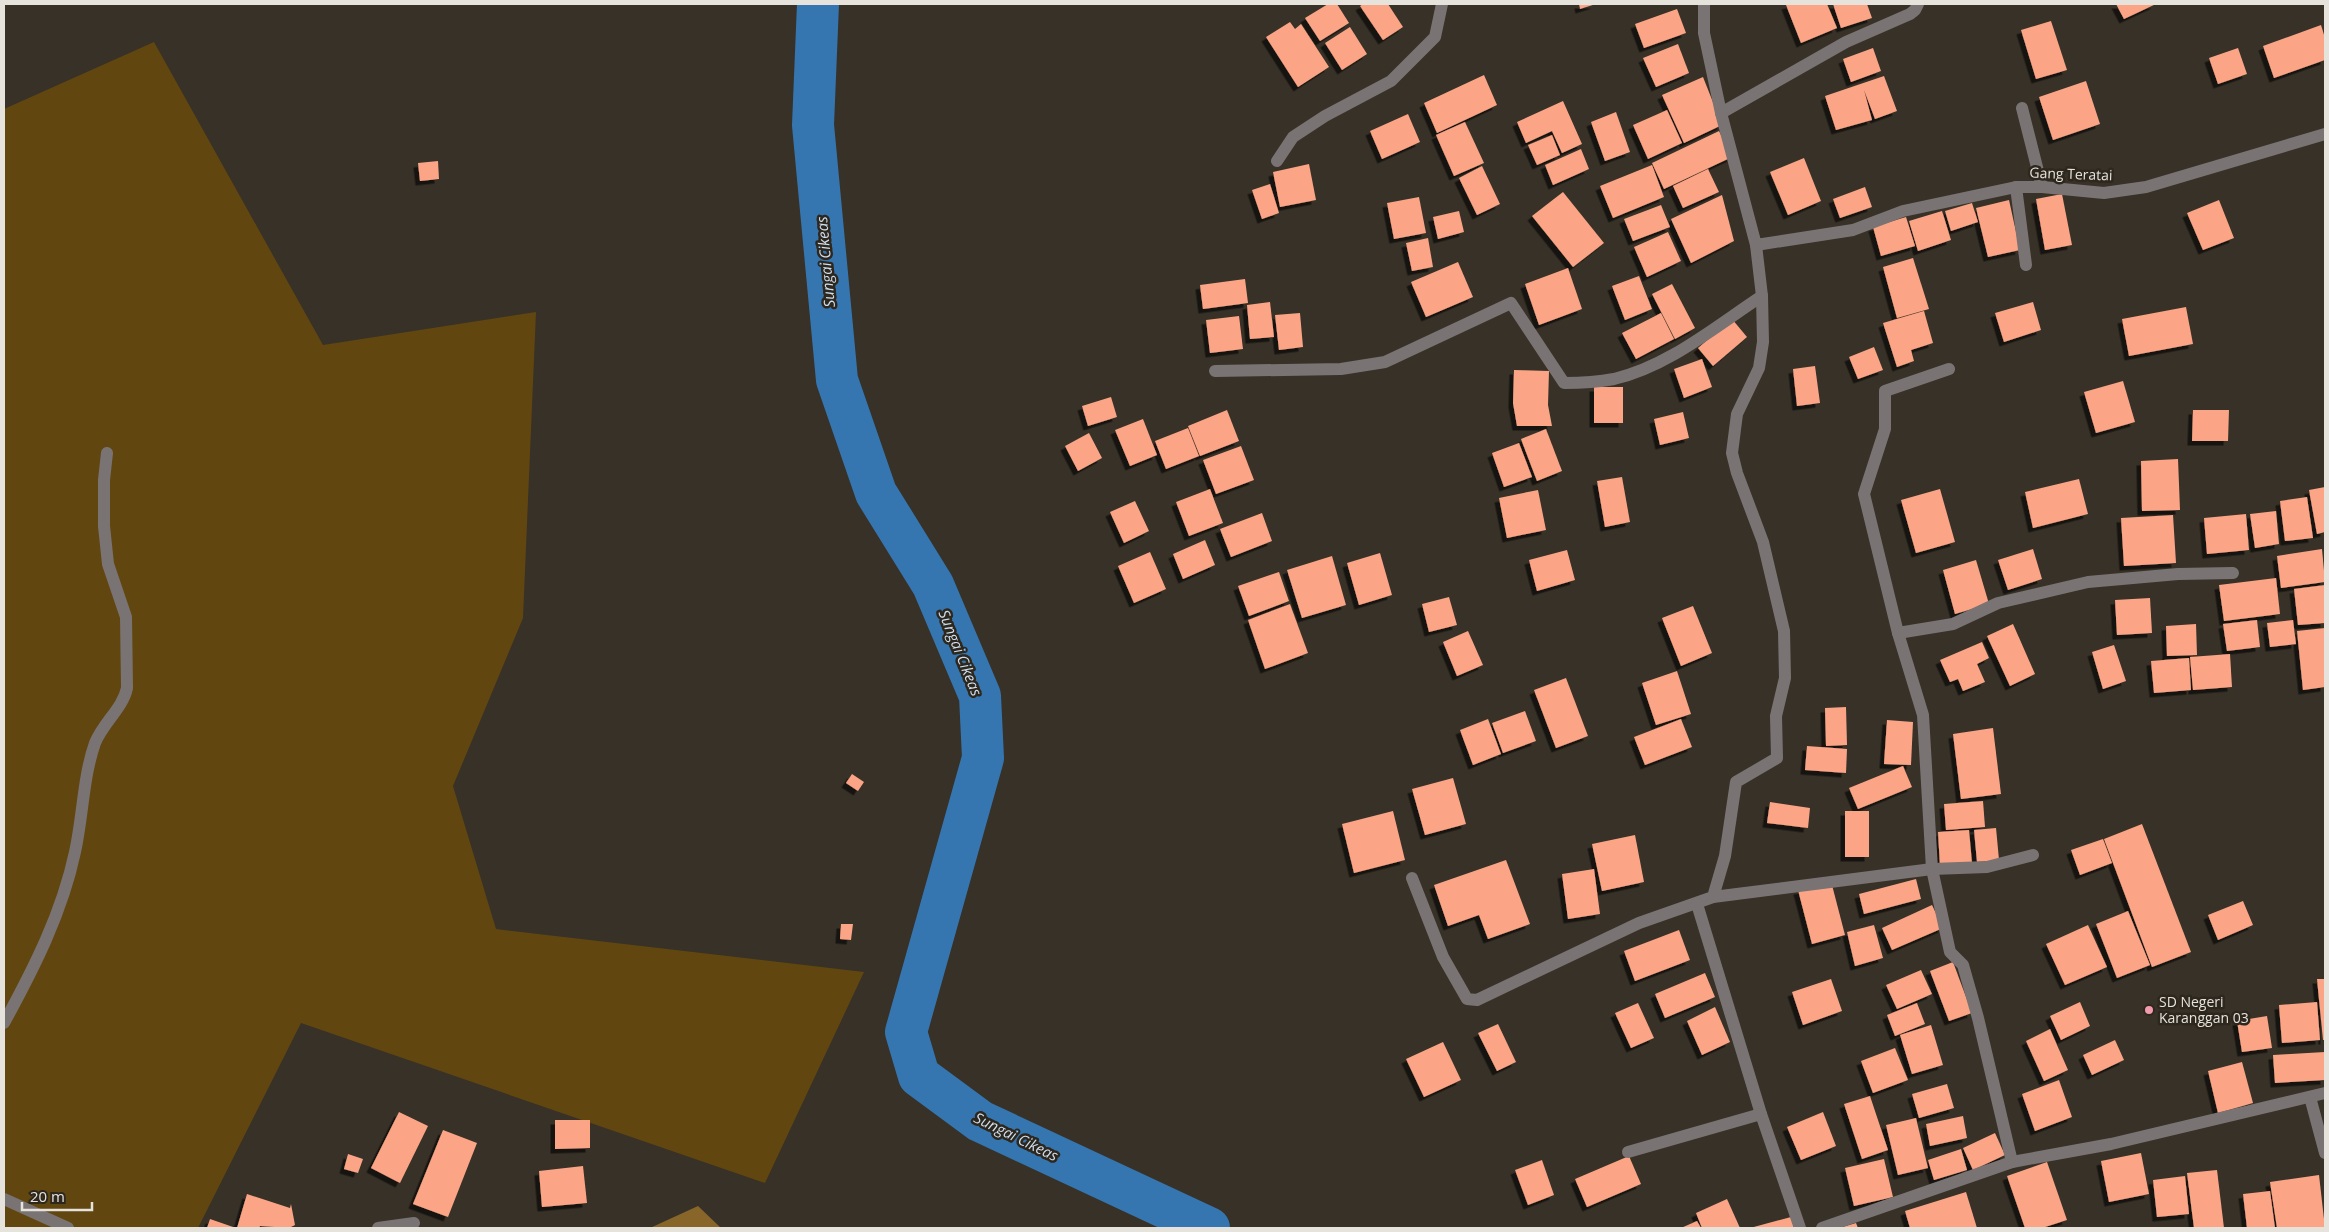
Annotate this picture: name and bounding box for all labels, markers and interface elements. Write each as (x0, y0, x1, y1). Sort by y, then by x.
street label: Gang Teratai (2029, 163, 2113, 184)
water label: Sungai Cikeas (811, 215, 839, 308)
water label: Sungai Cikeas (935, 607, 987, 699)
place label: SD Negeri Karanggan 03 (2159, 992, 2249, 1027)
marker: SD Negeri Karanggan 03 (2143, 1004, 2155, 1016)
water label: Sungai Cikeas (971, 1107, 1062, 1165)
scale bar (22, 1180, 92, 1212)
text: 20 m (30, 1186, 65, 1206)

